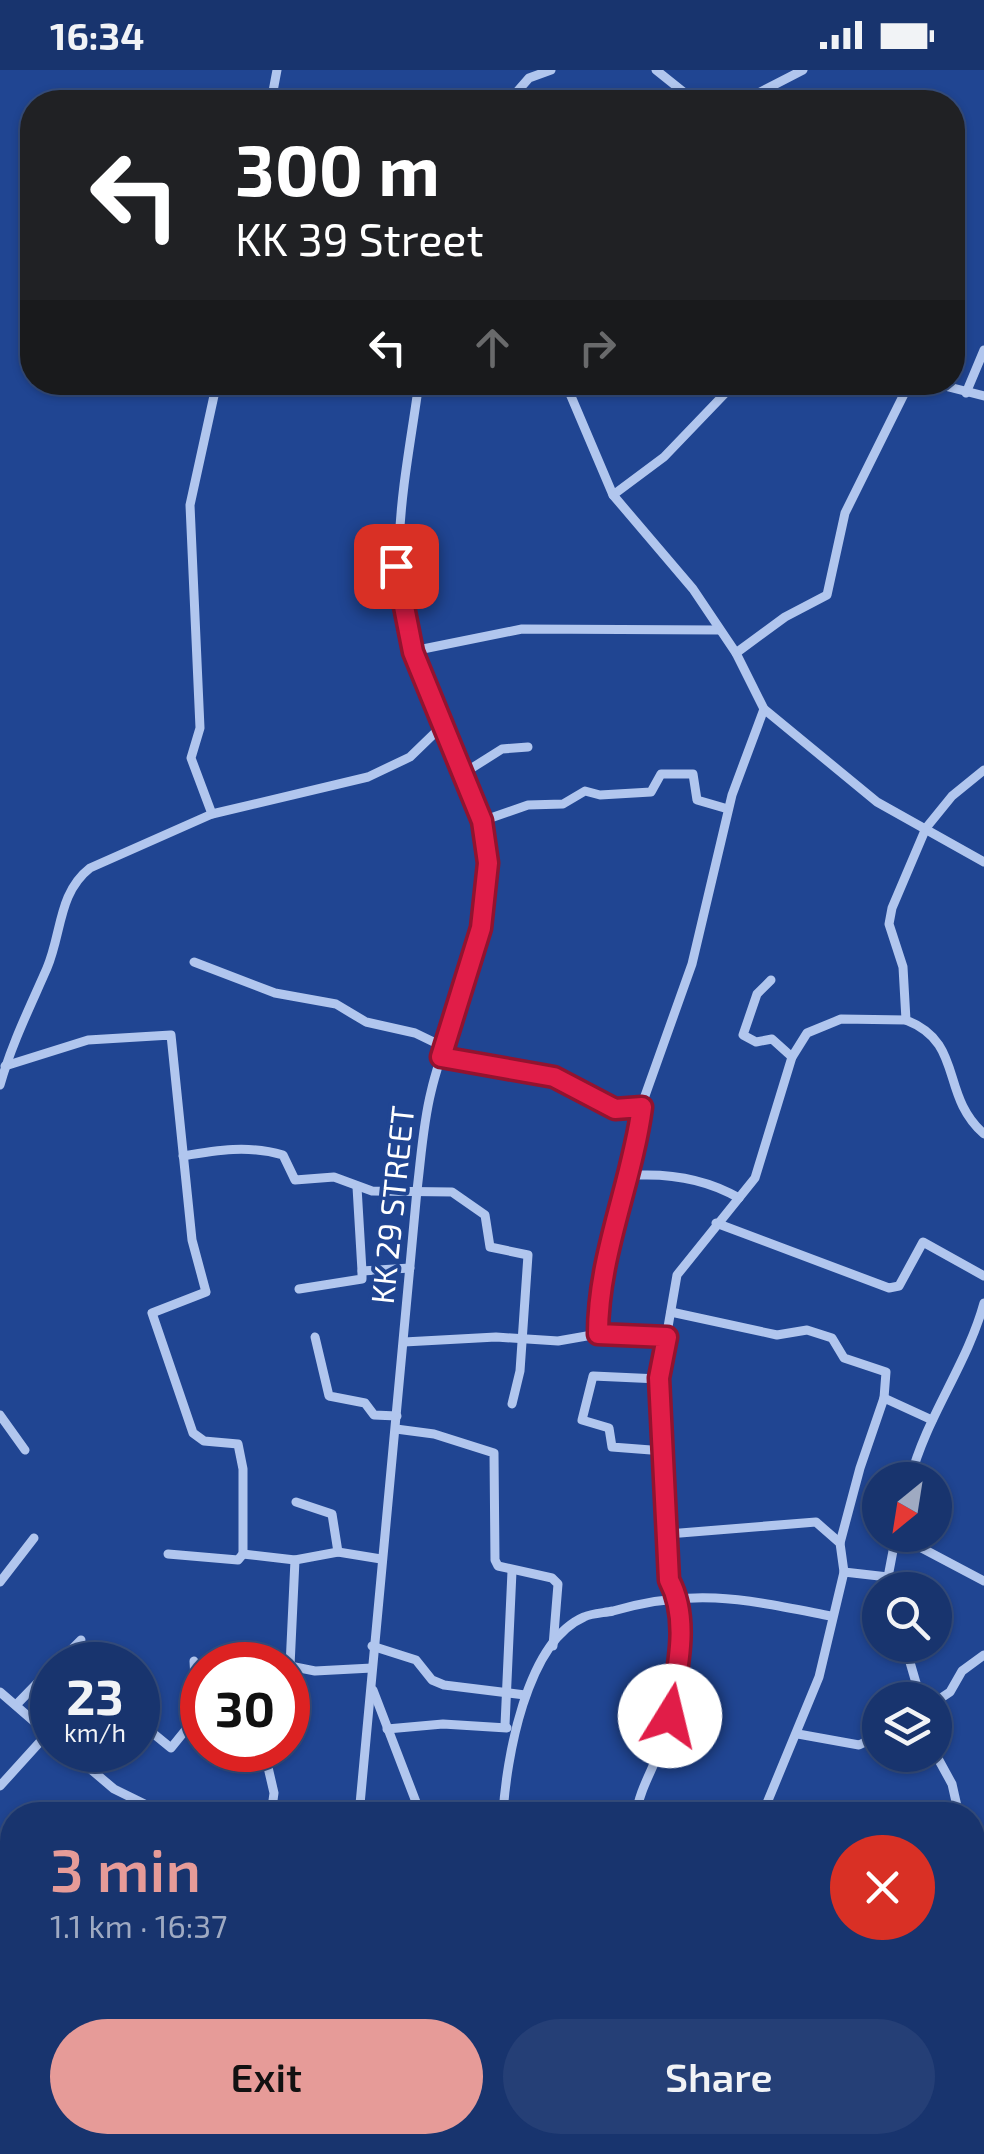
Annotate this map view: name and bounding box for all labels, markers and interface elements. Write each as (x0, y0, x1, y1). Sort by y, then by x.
text: 16:34 (50, 12, 144, 58)
text: 300 m (235, 126, 440, 210)
icon: left (70, 130, 200, 260)
text: KK 39 Street (235, 211, 484, 265)
icon: left (360, 320, 415, 375)
icon: ahead (465, 320, 520, 375)
icon: right (570, 320, 625, 375)
pin (354, 524, 439, 609)
icon: arrive (369, 539, 424, 594)
street label: KK 29 STREET (362, 1104, 420, 1306)
north arrow (862, 1462, 952, 1552)
map controls (862, 1462, 952, 1772)
button: search (862, 1572, 952, 1662)
speed limit sign: 30 (180, 1642, 310, 1772)
position arrow (618, 1664, 722, 1768)
text: 23 (66, 1665, 124, 1725)
button: layers (862, 1682, 952, 1772)
text: km/h (64, 1717, 126, 1747)
text: 3 min (50, 1832, 201, 1904)
button: close (830, 1835, 935, 1940)
text: 1.1 km · 16:37 (50, 1906, 227, 1944)
button: Exit (50, 2019, 483, 2134)
button: Share (503, 2019, 935, 2134)

